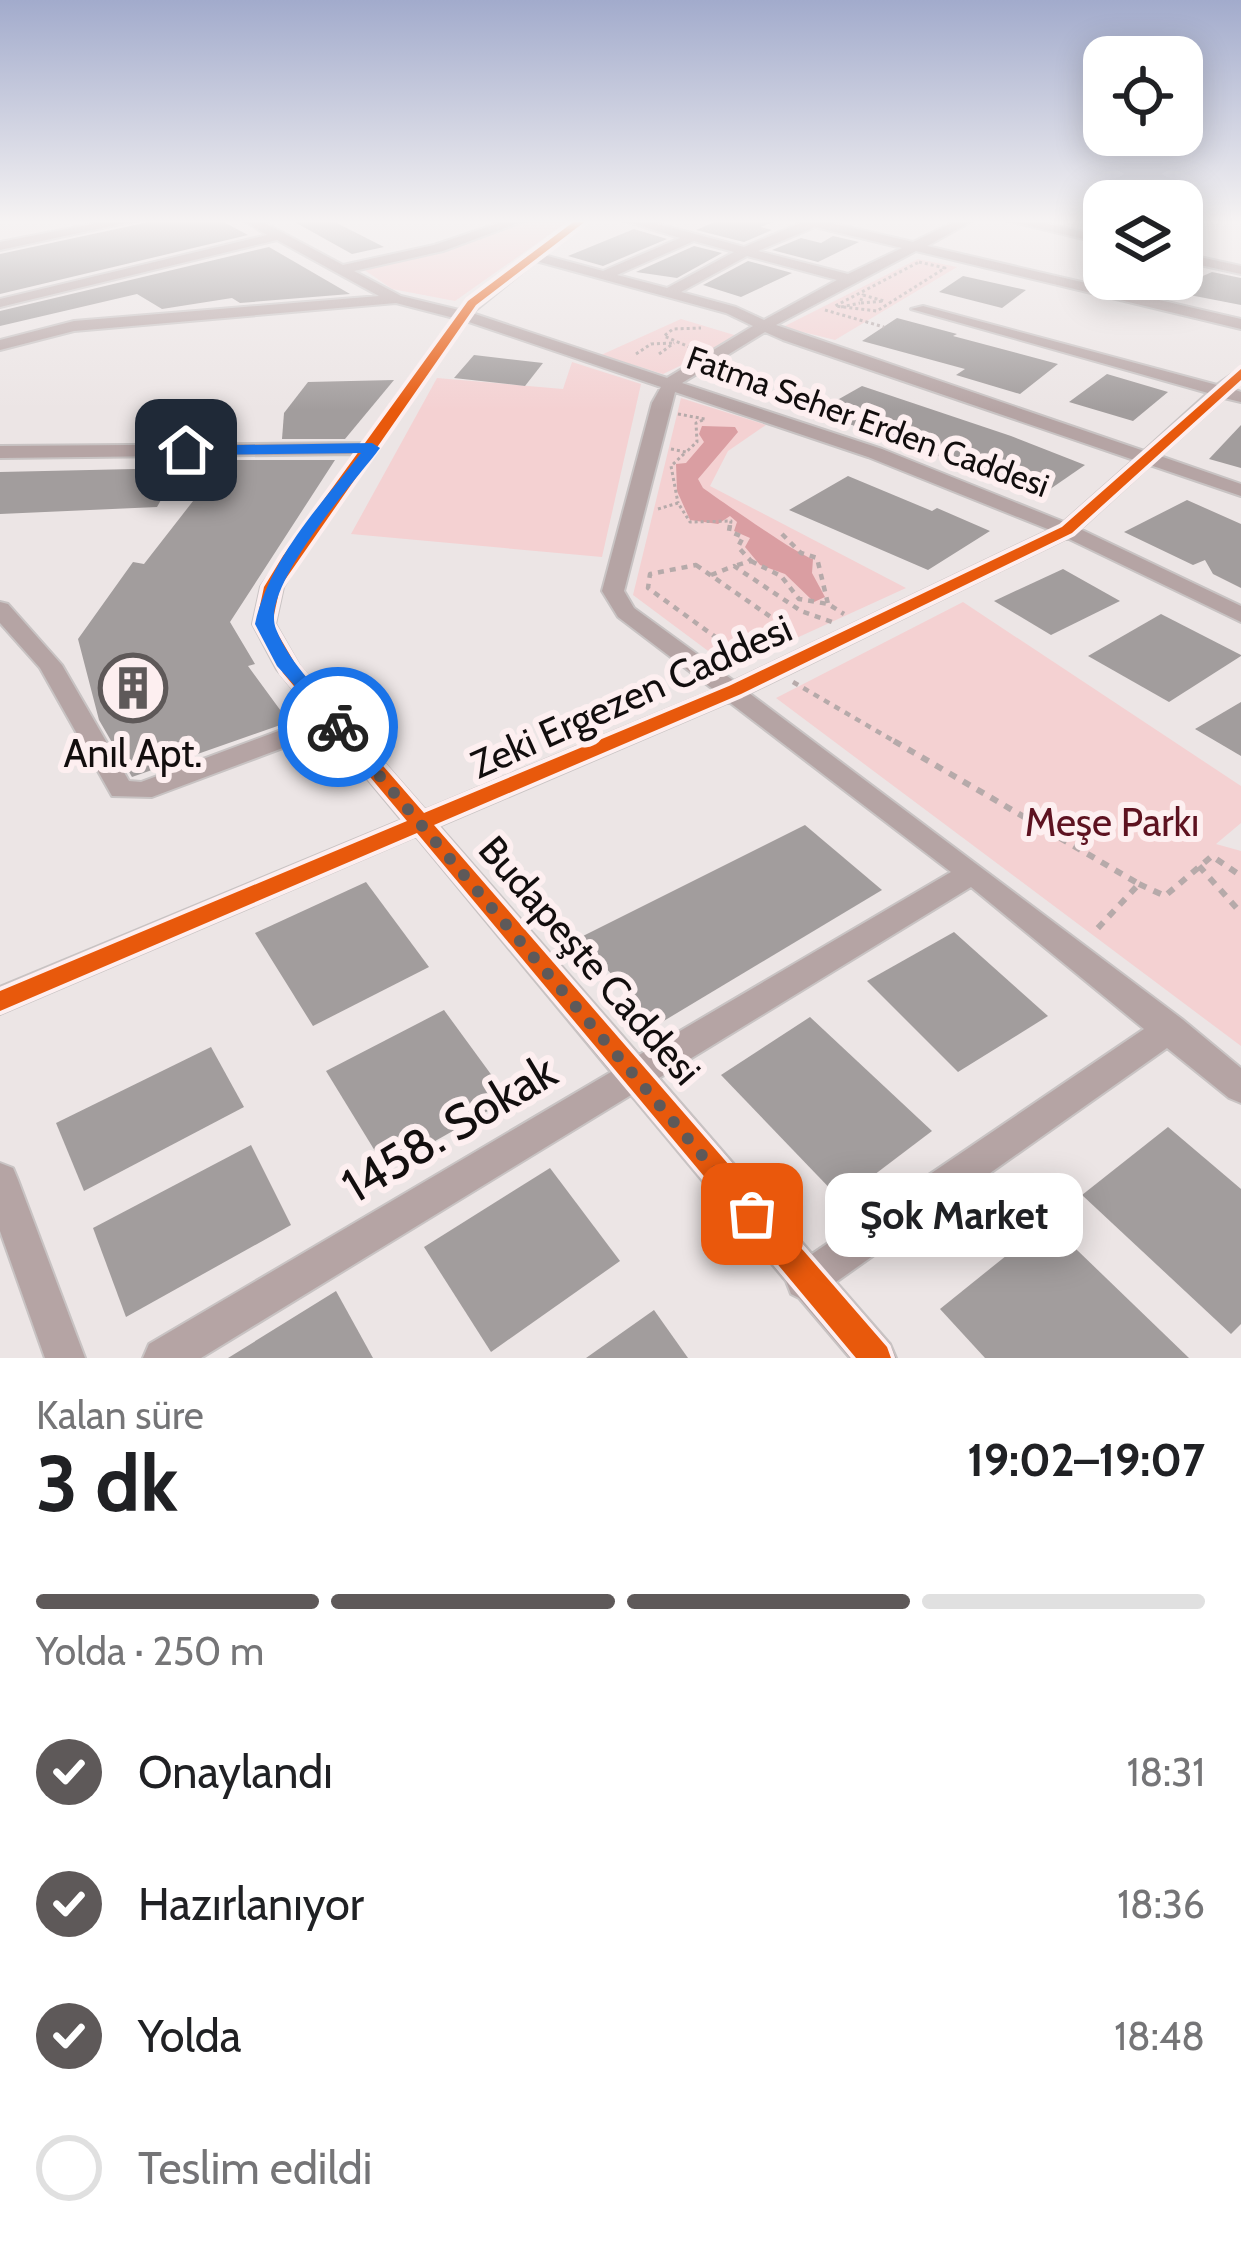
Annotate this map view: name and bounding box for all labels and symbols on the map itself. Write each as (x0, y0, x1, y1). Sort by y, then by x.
street label: Fatma Seher Erden Caddesi (681, 337, 1055, 505)
pin (135, 399, 237, 501)
street label: Zeki Ergezen Caddesi (463, 604, 799, 788)
building icon: Anıl Apt. (98, 653, 168, 723)
courier (278, 667, 398, 787)
place label: Anıl Apt. (64, 729, 202, 777)
park label: Meşe Parkı (1025, 798, 1199, 846)
street label: Budapeşte Caddesi (469, 826, 711, 1094)
street label: 1458. Sokak (331, 1041, 567, 1215)
pin (701, 1163, 803, 1265)
callout: Şok Market (824, 1172, 1082, 1256)

